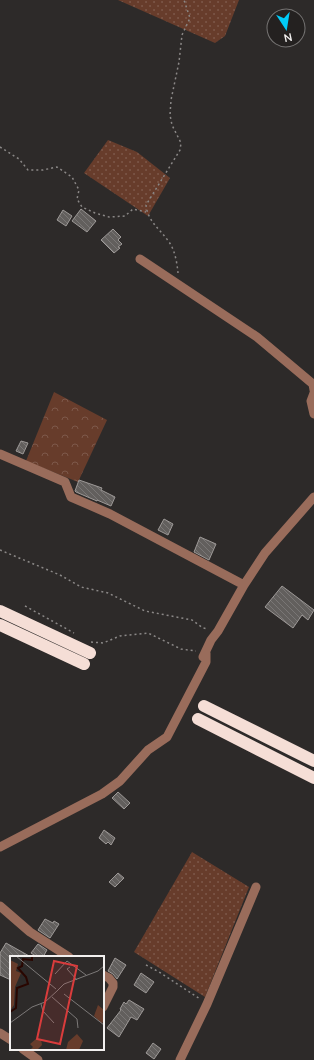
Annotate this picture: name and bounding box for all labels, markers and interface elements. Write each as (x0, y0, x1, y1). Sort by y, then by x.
north arrow (266, 8, 306, 48)
text: N (282, 29, 294, 45)
inset map (10, 956, 104, 1050)

